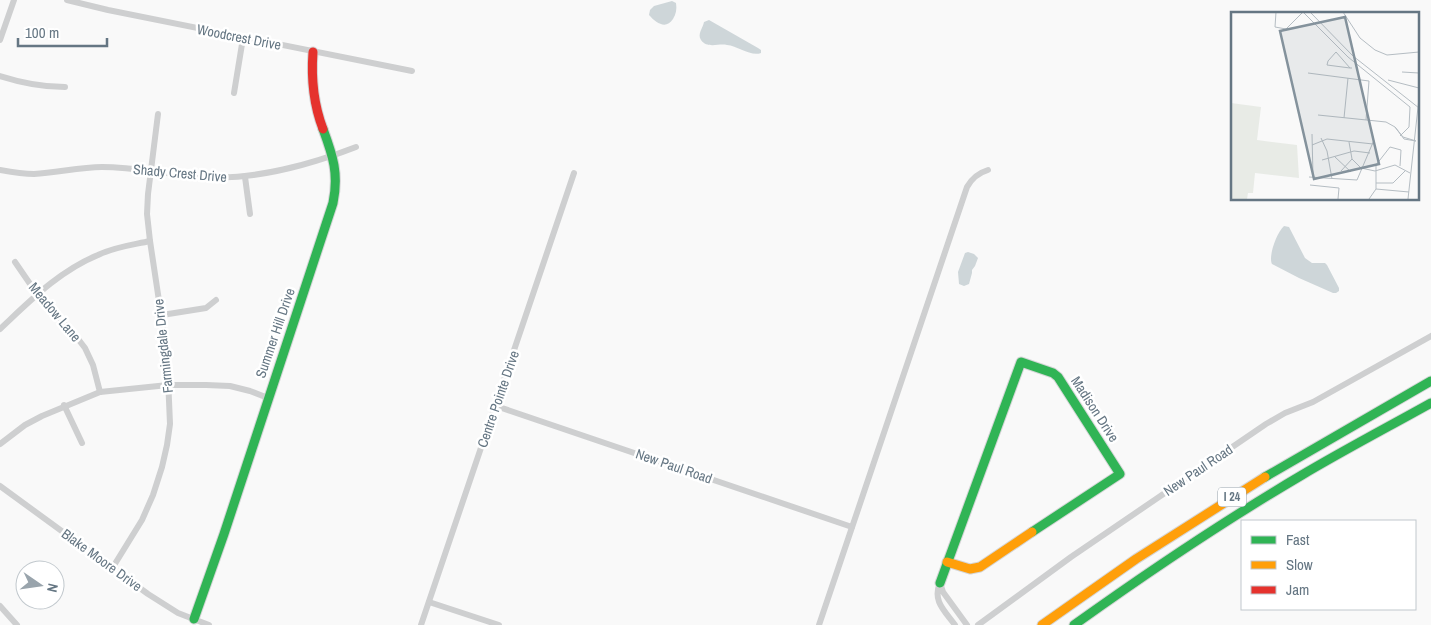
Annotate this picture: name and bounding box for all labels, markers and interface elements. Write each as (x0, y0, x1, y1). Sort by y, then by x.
inset map (1231, 12, 1418, 200)
scale bar (18, 15, 106, 47)
street label: Woodcrest Drive (195, 20, 283, 54)
text: 100 m (25, 22, 59, 43)
street label: Shady Crest Drive (132, 160, 228, 186)
street label: Meadow Lane (25, 279, 85, 345)
street label: Summer Hill Drive (251, 286, 299, 380)
street label: Farmingdale Drive (149, 298, 177, 394)
street label: Centre Pointe Drive (473, 348, 523, 450)
street label: Madison Drive (1067, 373, 1123, 445)
street label: New Paul Road (1160, 440, 1236, 500)
street label: New Paul Road (633, 445, 715, 487)
road number: I 24 (1218, 488, 1246, 507)
legend (1241, 520, 1416, 610)
street label: Blake Moore Drive (58, 525, 146, 595)
text: Fast (1286, 529, 1310, 550)
text: Slow (1286, 554, 1313, 575)
north arrow (15, 560, 65, 610)
text: Jam (1286, 579, 1309, 600)
text: N (43, 582, 62, 594)

